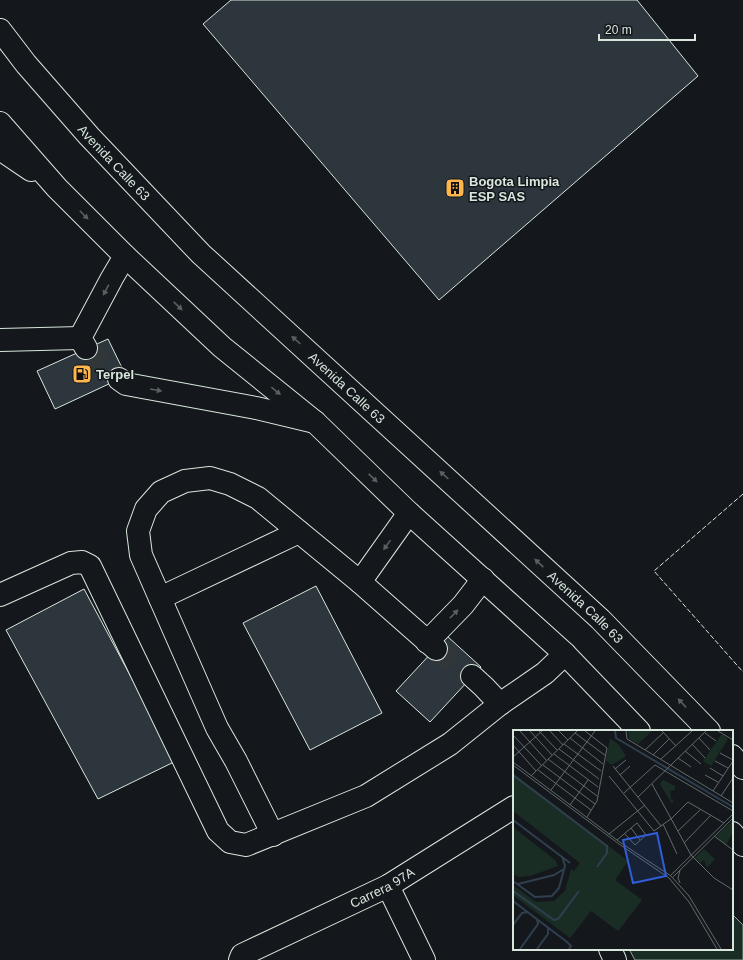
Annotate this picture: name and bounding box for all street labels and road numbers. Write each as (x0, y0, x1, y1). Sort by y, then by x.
street label: Avenida Calle 63 (75, 122, 153, 204)
street label: Avenida Calle 63 (305, 349, 388, 427)
street label: Avenida Calle 63 (544, 568, 626, 646)
street label: Carrera 97A (348, 864, 418, 911)

